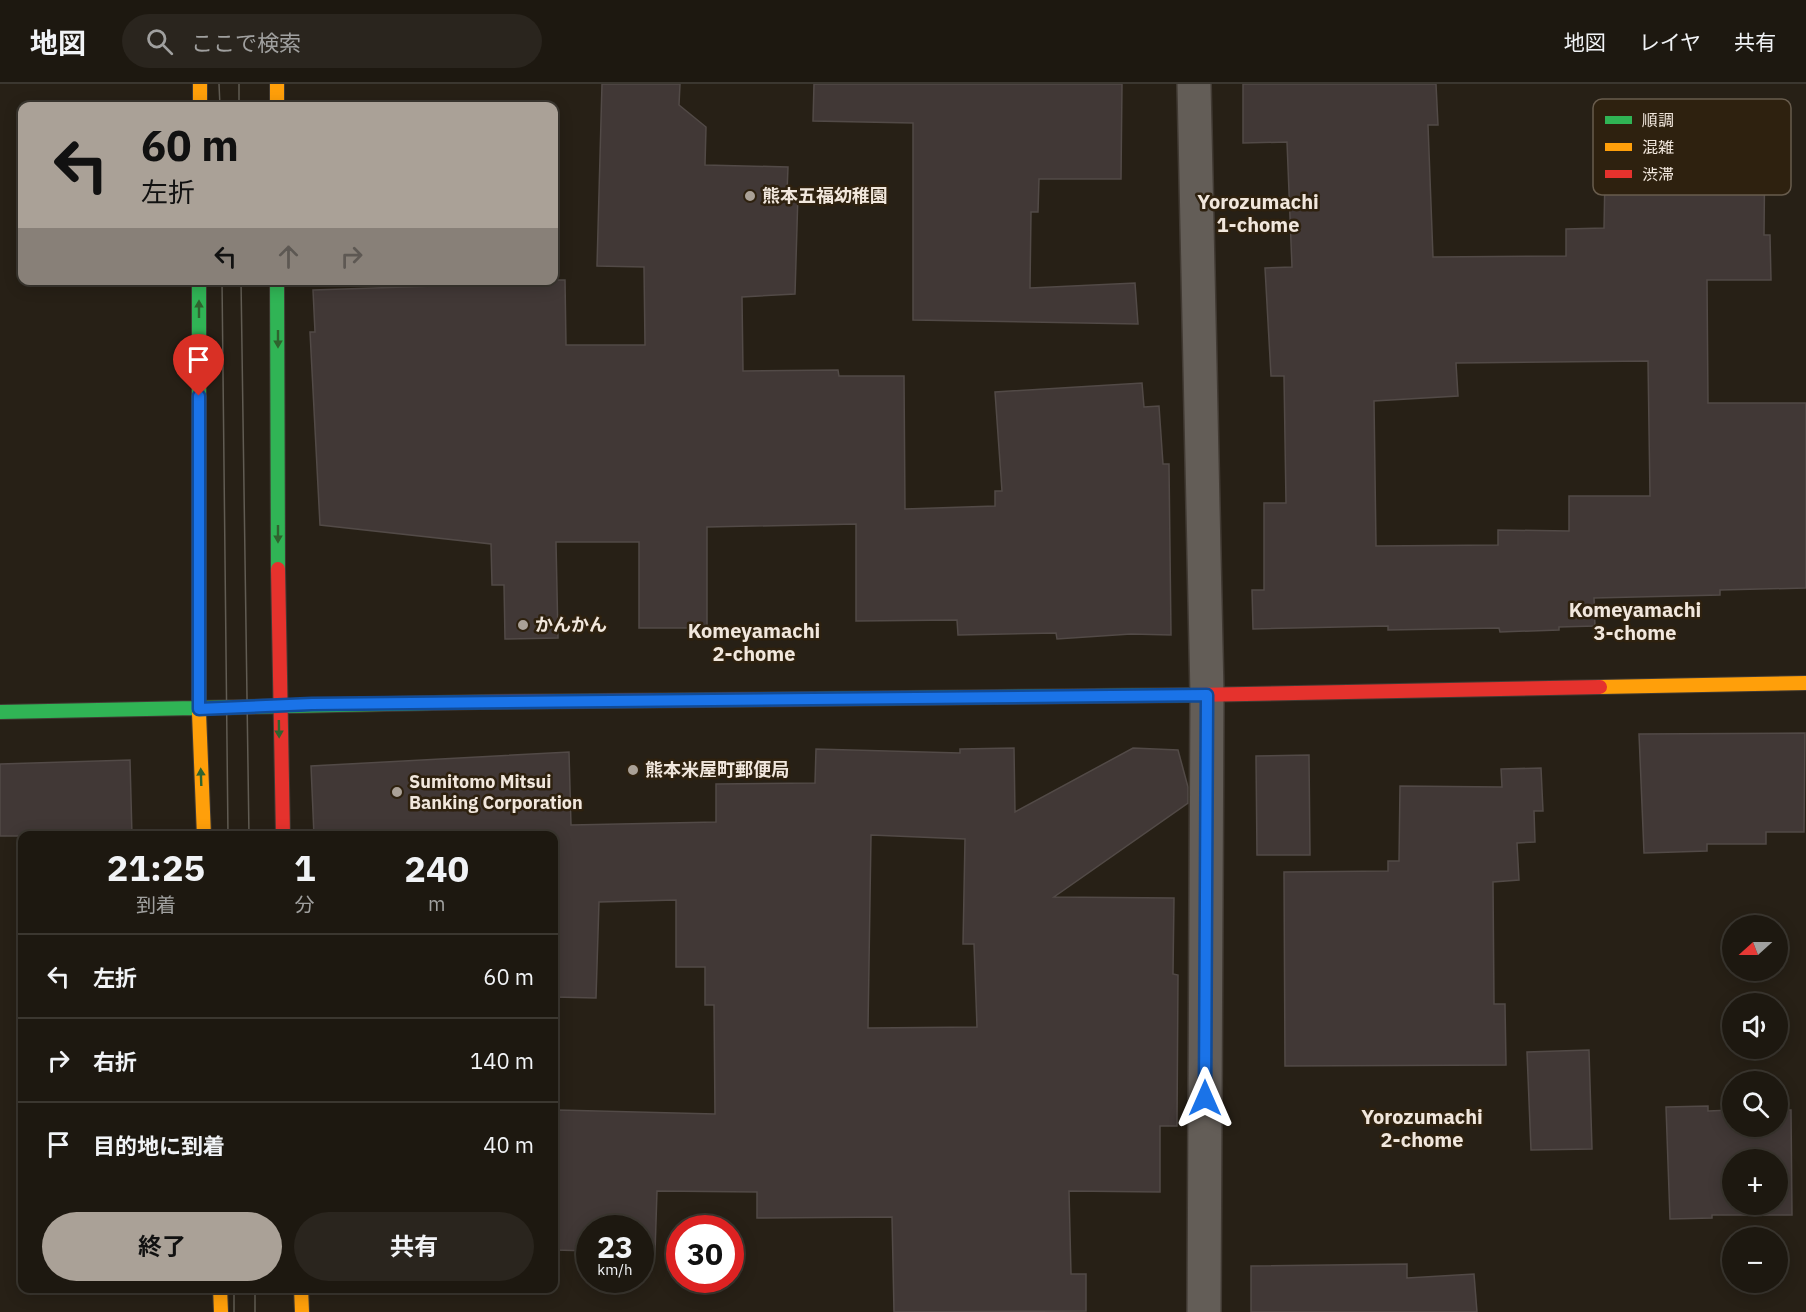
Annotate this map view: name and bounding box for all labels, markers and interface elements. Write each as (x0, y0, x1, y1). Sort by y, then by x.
search box (122, 14, 542, 68)
text: 地図 (30, 24, 86, 61)
icon: search (143, 25, 176, 58)
text: ここで検索 (191, 28, 301, 57)
text: 地図 (1564, 28, 1606, 56)
text: レイヤ (1639, 28, 1701, 56)
text: 共有 (1734, 28, 1776, 56)
legend (1593, 99, 1791, 195)
text: 順調 (1642, 110, 1674, 130)
text: 60 m (141, 118, 239, 173)
icon: left (42, 126, 120, 204)
text: 混雑 (1642, 137, 1674, 157)
text: 渋滞 (1642, 164, 1674, 184)
text: 左折 (141, 174, 195, 209)
place label: 熊本五福幼稚園 (762, 184, 888, 207)
district label: Yorozumachi 1-chome (1197, 188, 1319, 238)
marker: 熊本五福幼稚園 (743, 189, 757, 203)
icon: left (209, 240, 242, 273)
icon: ahead (272, 240, 305, 273)
icon: right (335, 240, 368, 273)
one-way arrow (194, 300, 204, 319)
one-way arrow (273, 329, 283, 348)
pin (173, 334, 224, 396)
icon: arrive (182, 343, 215, 376)
one-way arrow (273, 524, 283, 543)
district label: Komeyamachi 3-chome (1569, 596, 1701, 646)
place label: かんかん (535, 613, 607, 636)
district label: Komeyamachi 2-chome (688, 617, 820, 667)
marker: かんかん (516, 618, 530, 632)
one-way arrow (274, 719, 284, 738)
place label: 熊本米屋町郵便局 (645, 758, 789, 781)
marker: 熊本米屋町郵便局 (626, 763, 640, 777)
one-way arrow (197, 768, 206, 787)
place label: Sumitomo Mitsui Banking Corporation (409, 770, 583, 814)
marker: Sumitomo Mitsui Banking Corporation (390, 785, 404, 799)
text: 21:25 (107, 844, 205, 891)
text: 1 (294, 844, 316, 891)
text: 240 (404, 845, 469, 892)
text: m (428, 890, 445, 917)
text: 到着 (136, 891, 176, 918)
text: 分 (295, 891, 315, 918)
north arrow (1722, 915, 1788, 981)
map controls (1722, 915, 1788, 1293)
icon: left (42, 960, 75, 993)
text: 60 m (483, 962, 534, 991)
text: 左折 (93, 963, 137, 992)
button: sound (1722, 993, 1788, 1059)
icon: right (42, 1044, 75, 1077)
text: 140 m (470, 1046, 534, 1075)
text: 右折 (93, 1047, 137, 1076)
position arrow (1173, 1066, 1237, 1130)
button: search (1722, 1071, 1788, 1137)
district label: Yorozumachi 2-chome (1361, 1103, 1483, 1153)
icon: arrive (42, 1128, 75, 1161)
text: 40 m (483, 1130, 534, 1159)
text: 目的地に到着 (93, 1131, 225, 1160)
button: + (1722, 1149, 1788, 1215)
button: 終了 (42, 1212, 282, 1281)
button: 共有 (294, 1212, 534, 1281)
speed limit sign: 30 (666, 1215, 744, 1293)
text: 23 (597, 1227, 633, 1266)
button: − (1722, 1227, 1788, 1293)
text: km/h (597, 1260, 633, 1279)

